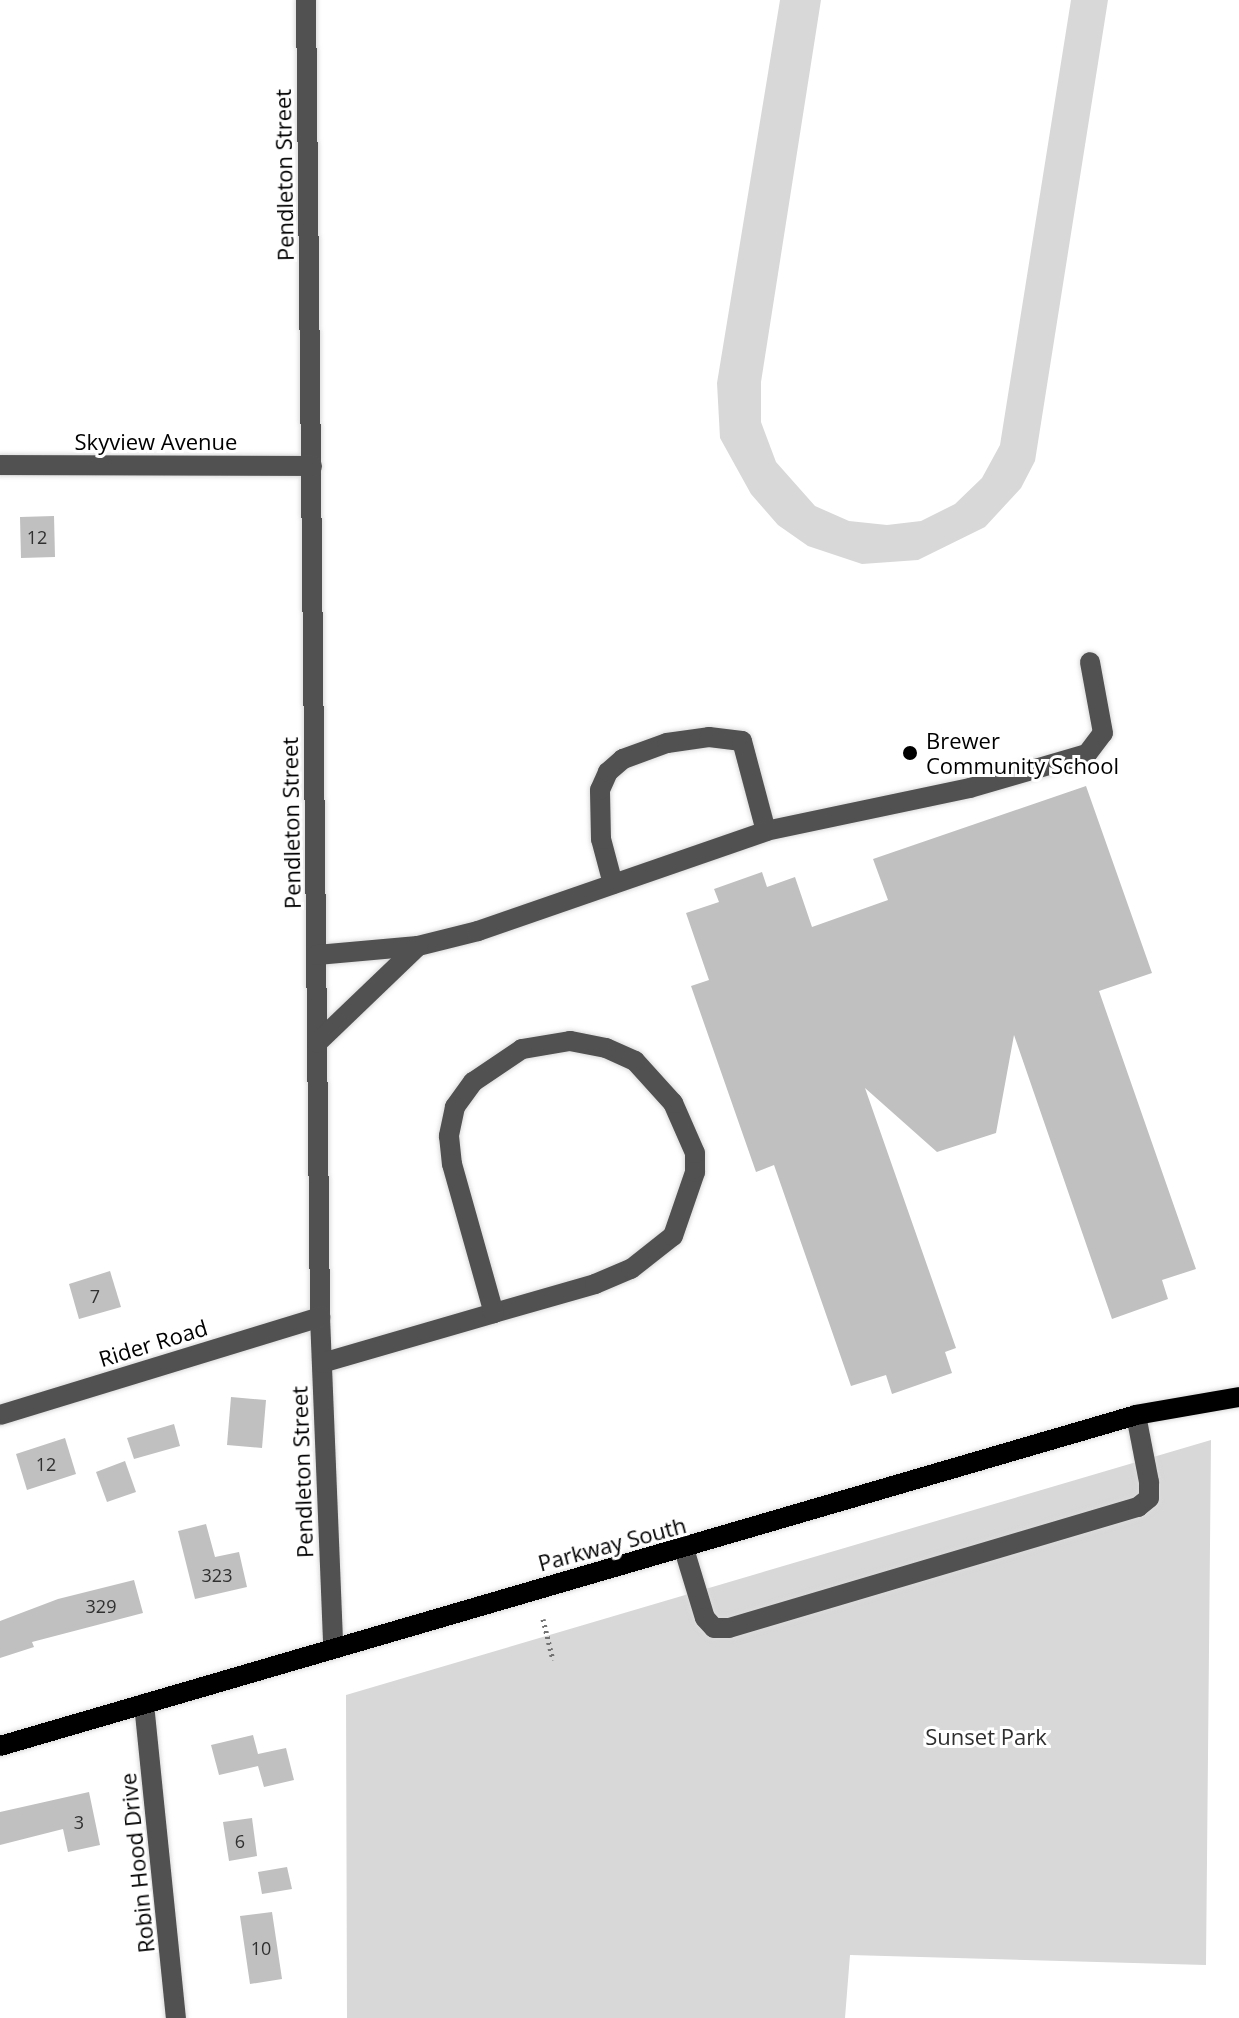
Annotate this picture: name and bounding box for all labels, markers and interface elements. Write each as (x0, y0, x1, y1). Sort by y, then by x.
street label: Pendleton Street (269, 89, 299, 261)
street label: Skyview Avenue (75, 429, 237, 455)
house number: 12 (27, 526, 47, 548)
place label: Brewer Community School (926, 727, 1119, 778)
street label: Pendleton Street (276, 737, 306, 909)
marker: Brewer Community School (901, 744, 919, 762)
house number: 7 (90, 1285, 100, 1307)
street label: Rider Road (96, 1314, 210, 1372)
street label: Pendleton Street (286, 1386, 318, 1558)
house number: 12 (36, 1453, 56, 1475)
street label: Parkway South (535, 1512, 689, 1576)
house number: 323 (202, 1564, 232, 1586)
house number: 329 (86, 1595, 116, 1617)
park label: Sunset Park (925, 1724, 1047, 1750)
street label: Robin Hood Drive (114, 1772, 160, 1954)
house number: 3 (74, 1811, 84, 1833)
house number: 6 (235, 1830, 245, 1852)
house number: 10 (251, 1937, 271, 1959)

